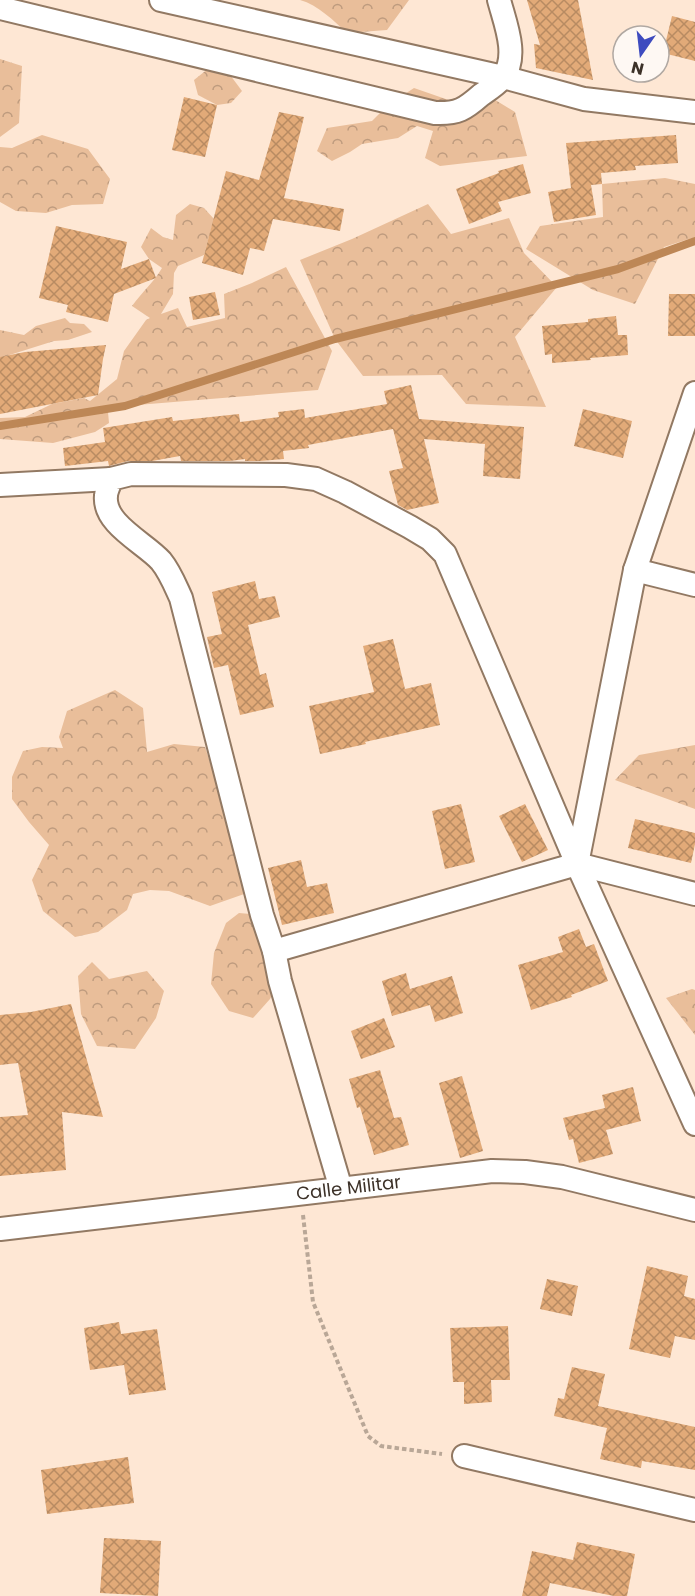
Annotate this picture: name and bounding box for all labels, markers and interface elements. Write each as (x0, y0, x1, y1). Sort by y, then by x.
north arrow (611, 24, 671, 84)
text: N (629, 55, 646, 81)
street label: Calle Militar (295, 1169, 403, 1206)

